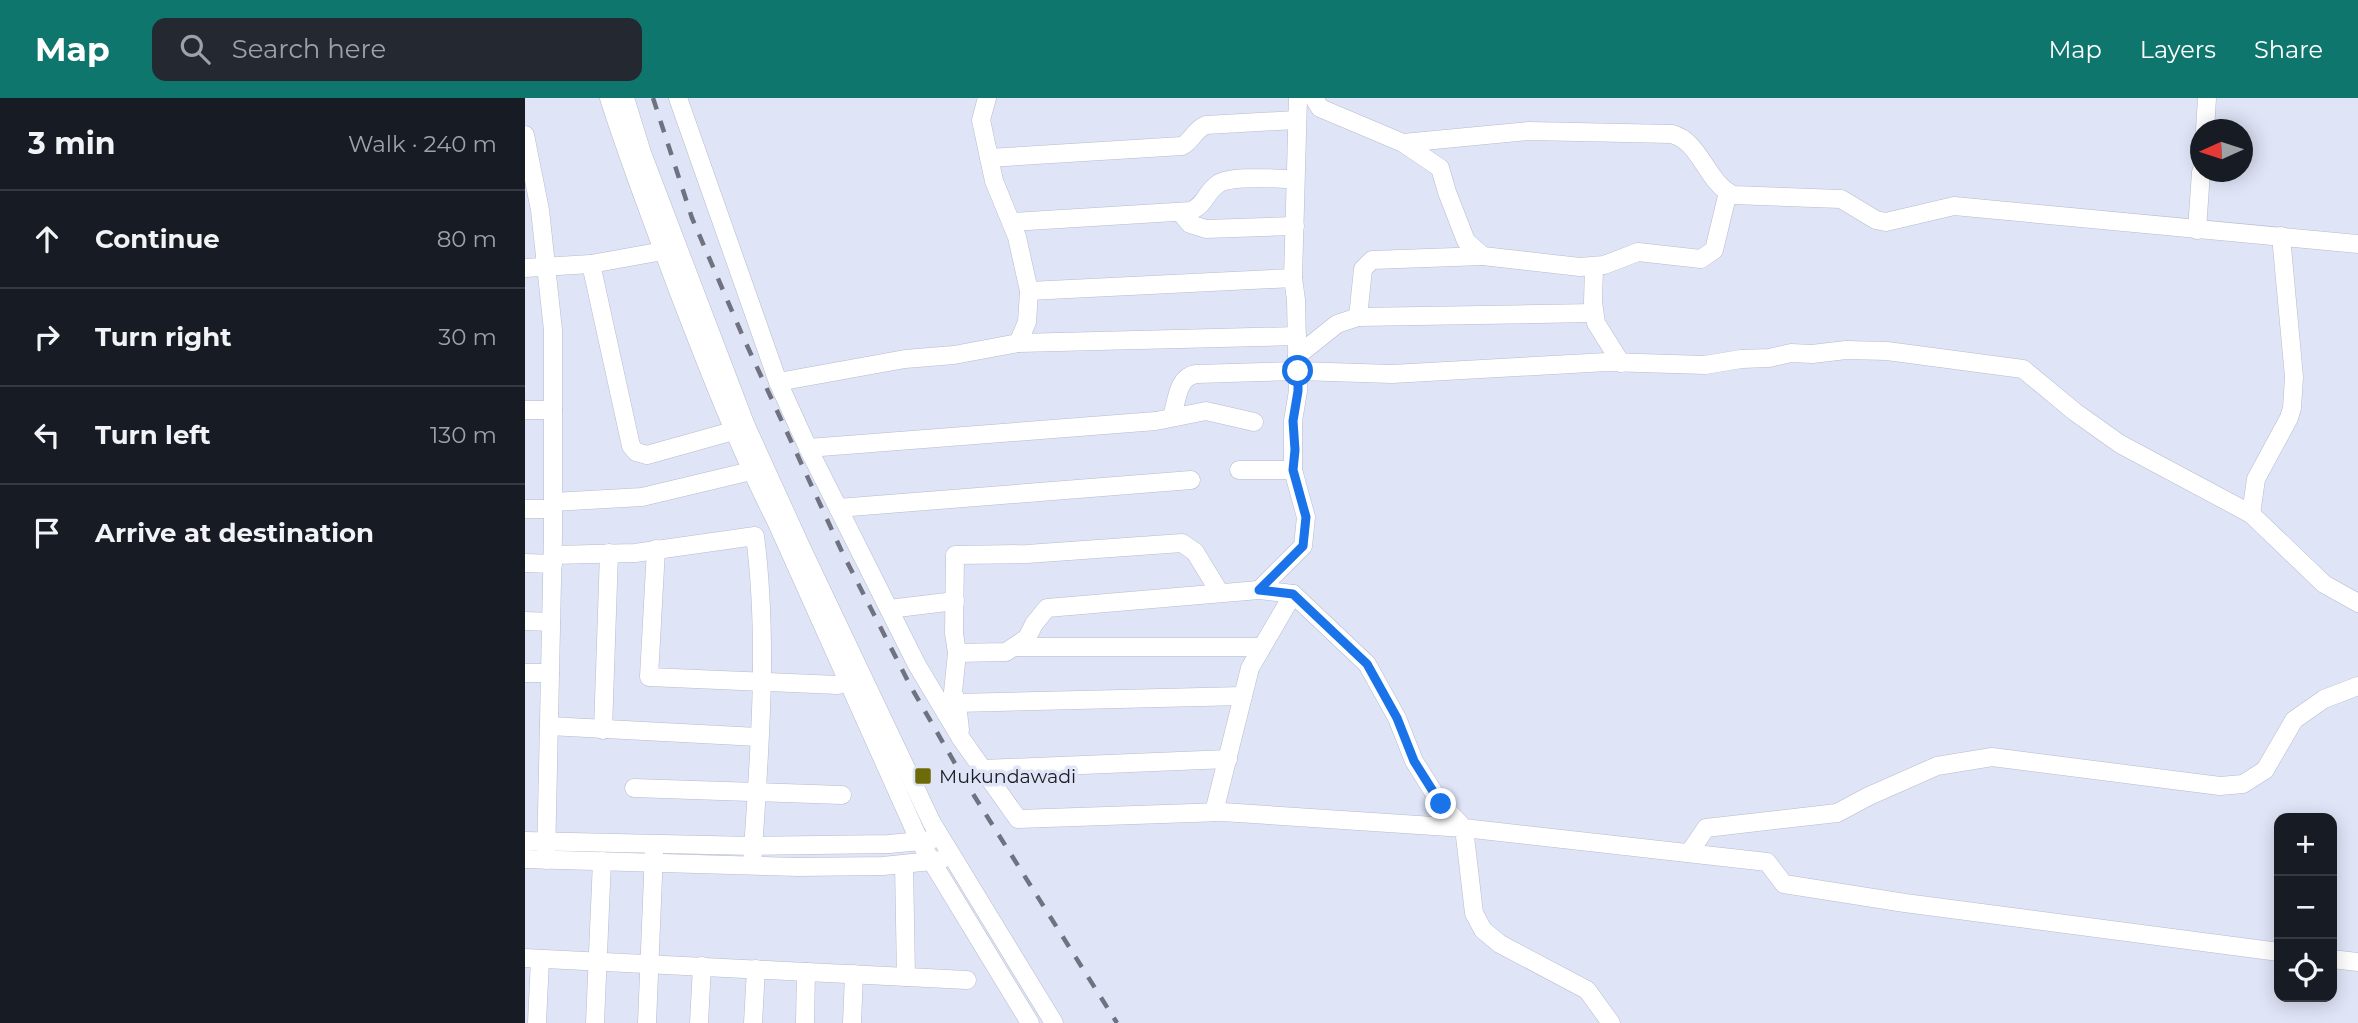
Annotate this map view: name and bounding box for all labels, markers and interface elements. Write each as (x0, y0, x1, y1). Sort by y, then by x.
search box (152, 18, 642, 81)
text: Map (35, 29, 110, 69)
icon: search (176, 30, 214, 68)
text: Search here (232, 33, 386, 65)
text: Map (2048, 35, 2102, 64)
text: Layers (2140, 35, 2216, 64)
text: Share (2254, 35, 2323, 64)
north arrow (2190, 119, 2253, 182)
text: 3 min (28, 125, 115, 162)
text: Walk · 240 m (348, 130, 497, 158)
icon: ahead (28, 220, 66, 258)
text: Continue (95, 223, 220, 255)
text: 80 m (437, 225, 497, 253)
icon: right (28, 318, 66, 356)
text: Turn right (95, 321, 231, 353)
text: 30 m (438, 323, 497, 351)
route start (1282, 355, 1313, 386)
icon: left (28, 416, 66, 454)
text: Turn left (95, 419, 211, 451)
text: 130 m (430, 421, 497, 449)
icon: arrive (28, 514, 66, 552)
text: Arrive at destination (95, 517, 374, 549)
place label: Mukundawadi (939, 765, 1076, 788)
marker: Mukundawadi (913, 766, 933, 786)
route end (1425, 788, 1456, 819)
map controls (2274, 813, 2337, 1002)
button: + (2274, 813, 2337, 876)
button: − (2274, 876, 2337, 939)
button: locate (2274, 939, 2337, 1002)

